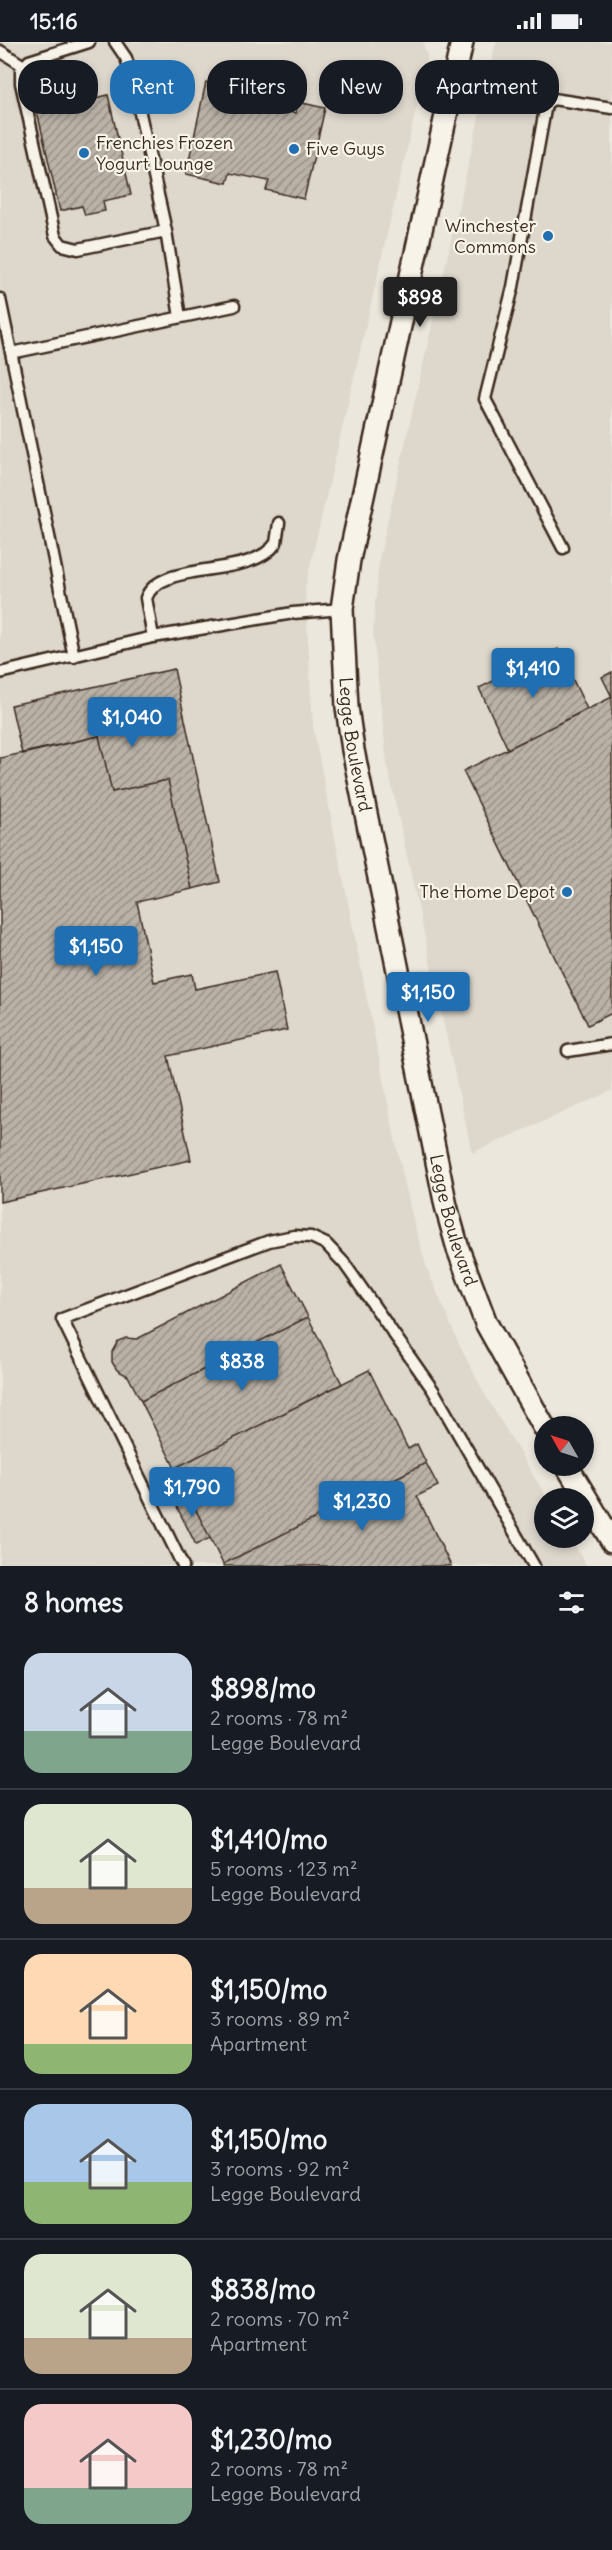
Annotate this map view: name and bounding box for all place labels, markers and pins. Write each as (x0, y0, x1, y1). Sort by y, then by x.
place label: Frenchies Frozen Yogurt Lounge (96, 131, 233, 175)
place label: Five Guys (306, 137, 385, 160)
marker: Five Guys (287, 142, 301, 156)
marker: Frenchies Frozen Yogurt Lounge (77, 146, 91, 160)
place label: Winchester Commons (445, 214, 537, 258)
marker: Winchester Commons (541, 229, 555, 243)
pin: $898 (384, 277, 456, 328)
pin: $1,410 (484, 648, 582, 699)
pin: $1,040 (83, 697, 181, 748)
place label: The Home Depot (420, 880, 555, 903)
marker: The Home Depot (560, 885, 574, 899)
pin: $1,150 (47, 926, 145, 977)
pin: $1,150 (379, 972, 477, 1023)
pin: $838 (206, 1341, 278, 1392)
pin: $1,790 (143, 1467, 241, 1518)
pin: $1,230 (313, 1481, 411, 1532)

